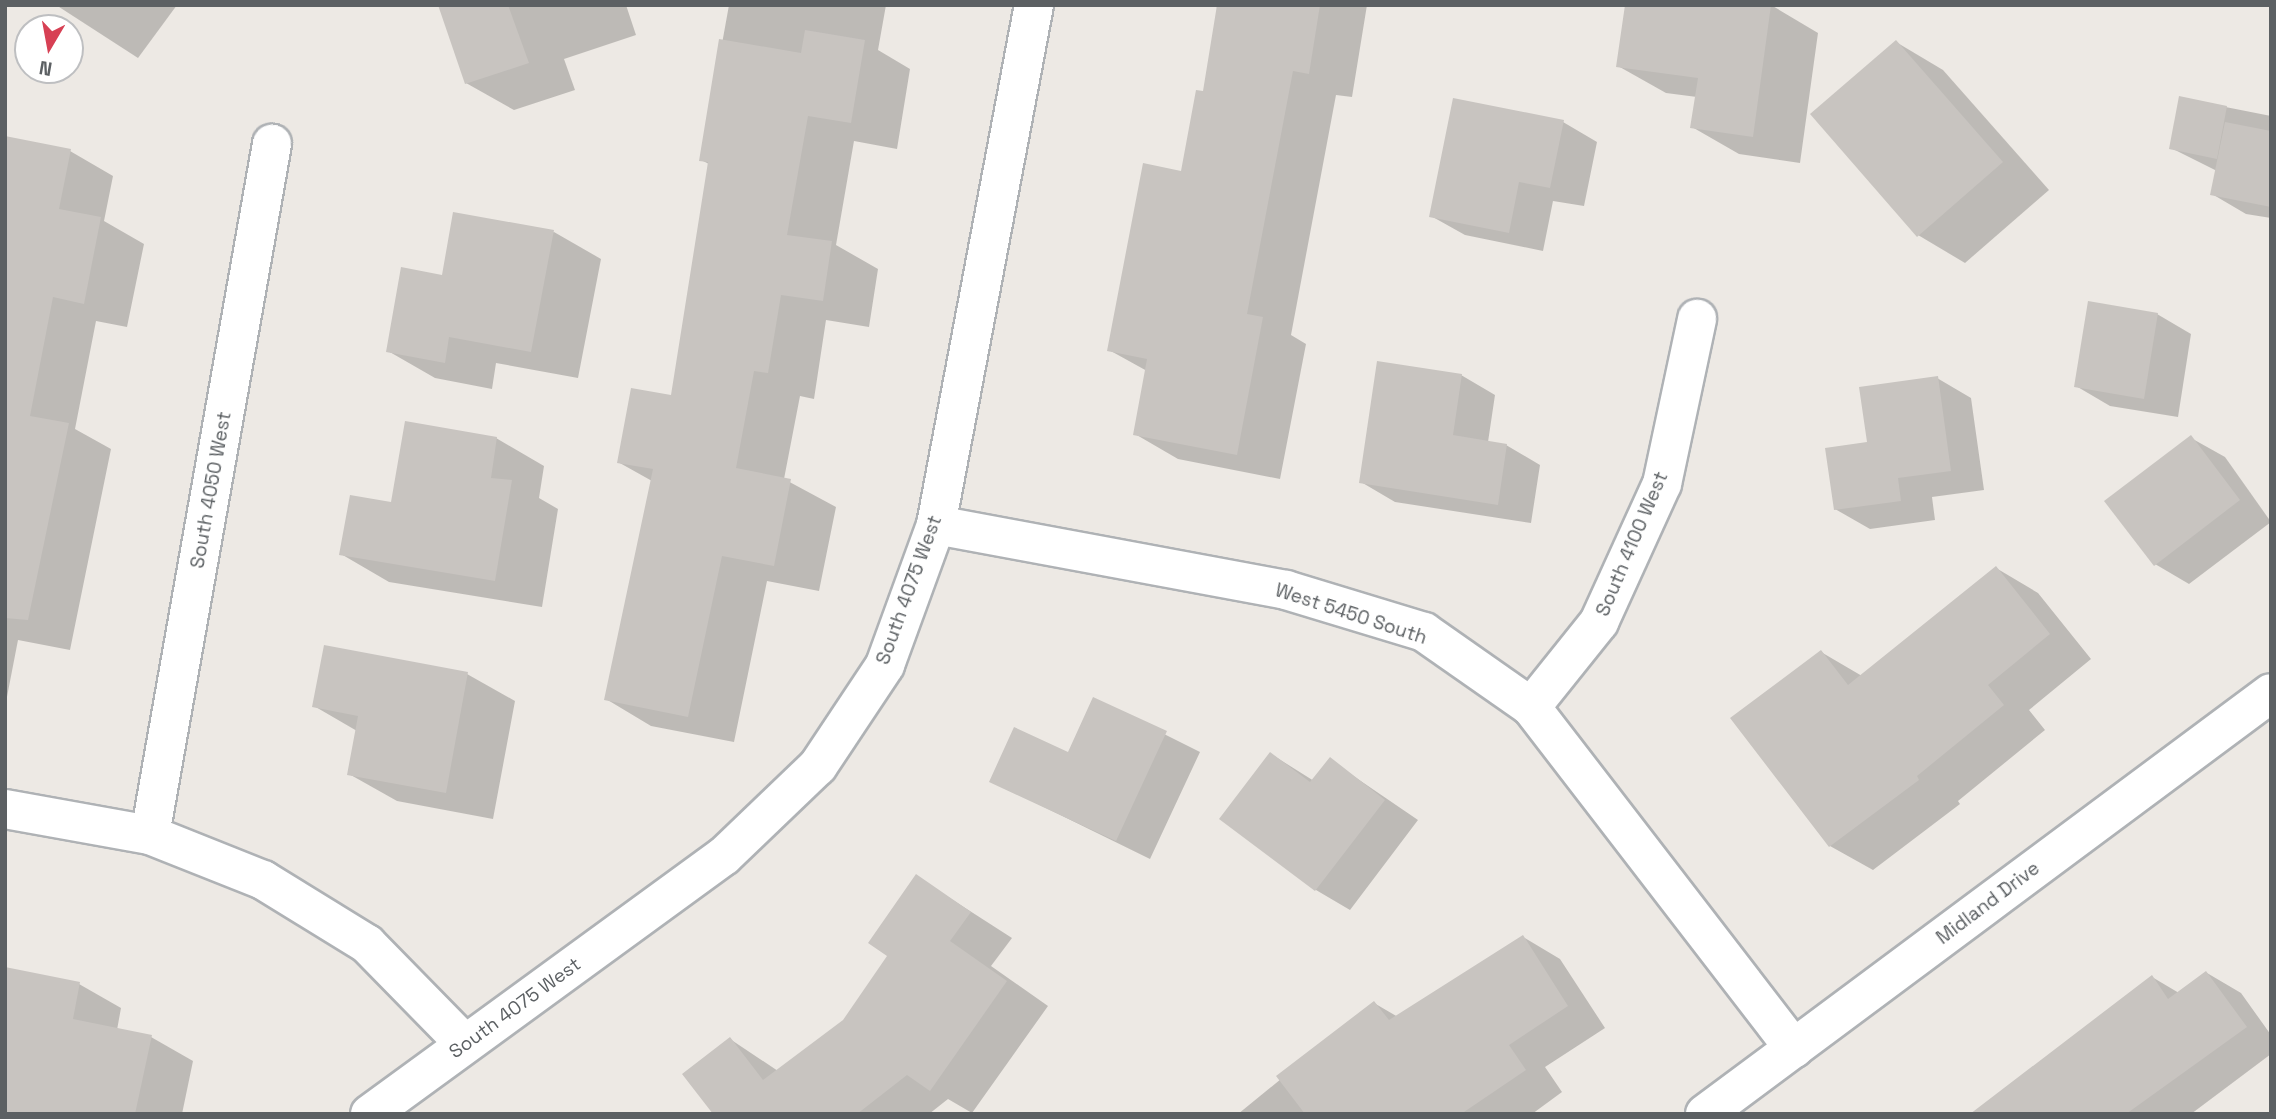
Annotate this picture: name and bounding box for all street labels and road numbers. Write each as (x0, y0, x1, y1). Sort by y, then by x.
street label: South 4050 West (186, 410, 236, 570)
street label: South 4100 West (1591, 468, 1673, 620)
street label: South 4075 West (871, 512, 947, 668)
street label: West 5450 South (1272, 579, 1430, 649)
street label: Midland Drive (1932, 857, 2044, 949)
street label: South 4075 West (445, 953, 585, 1063)

